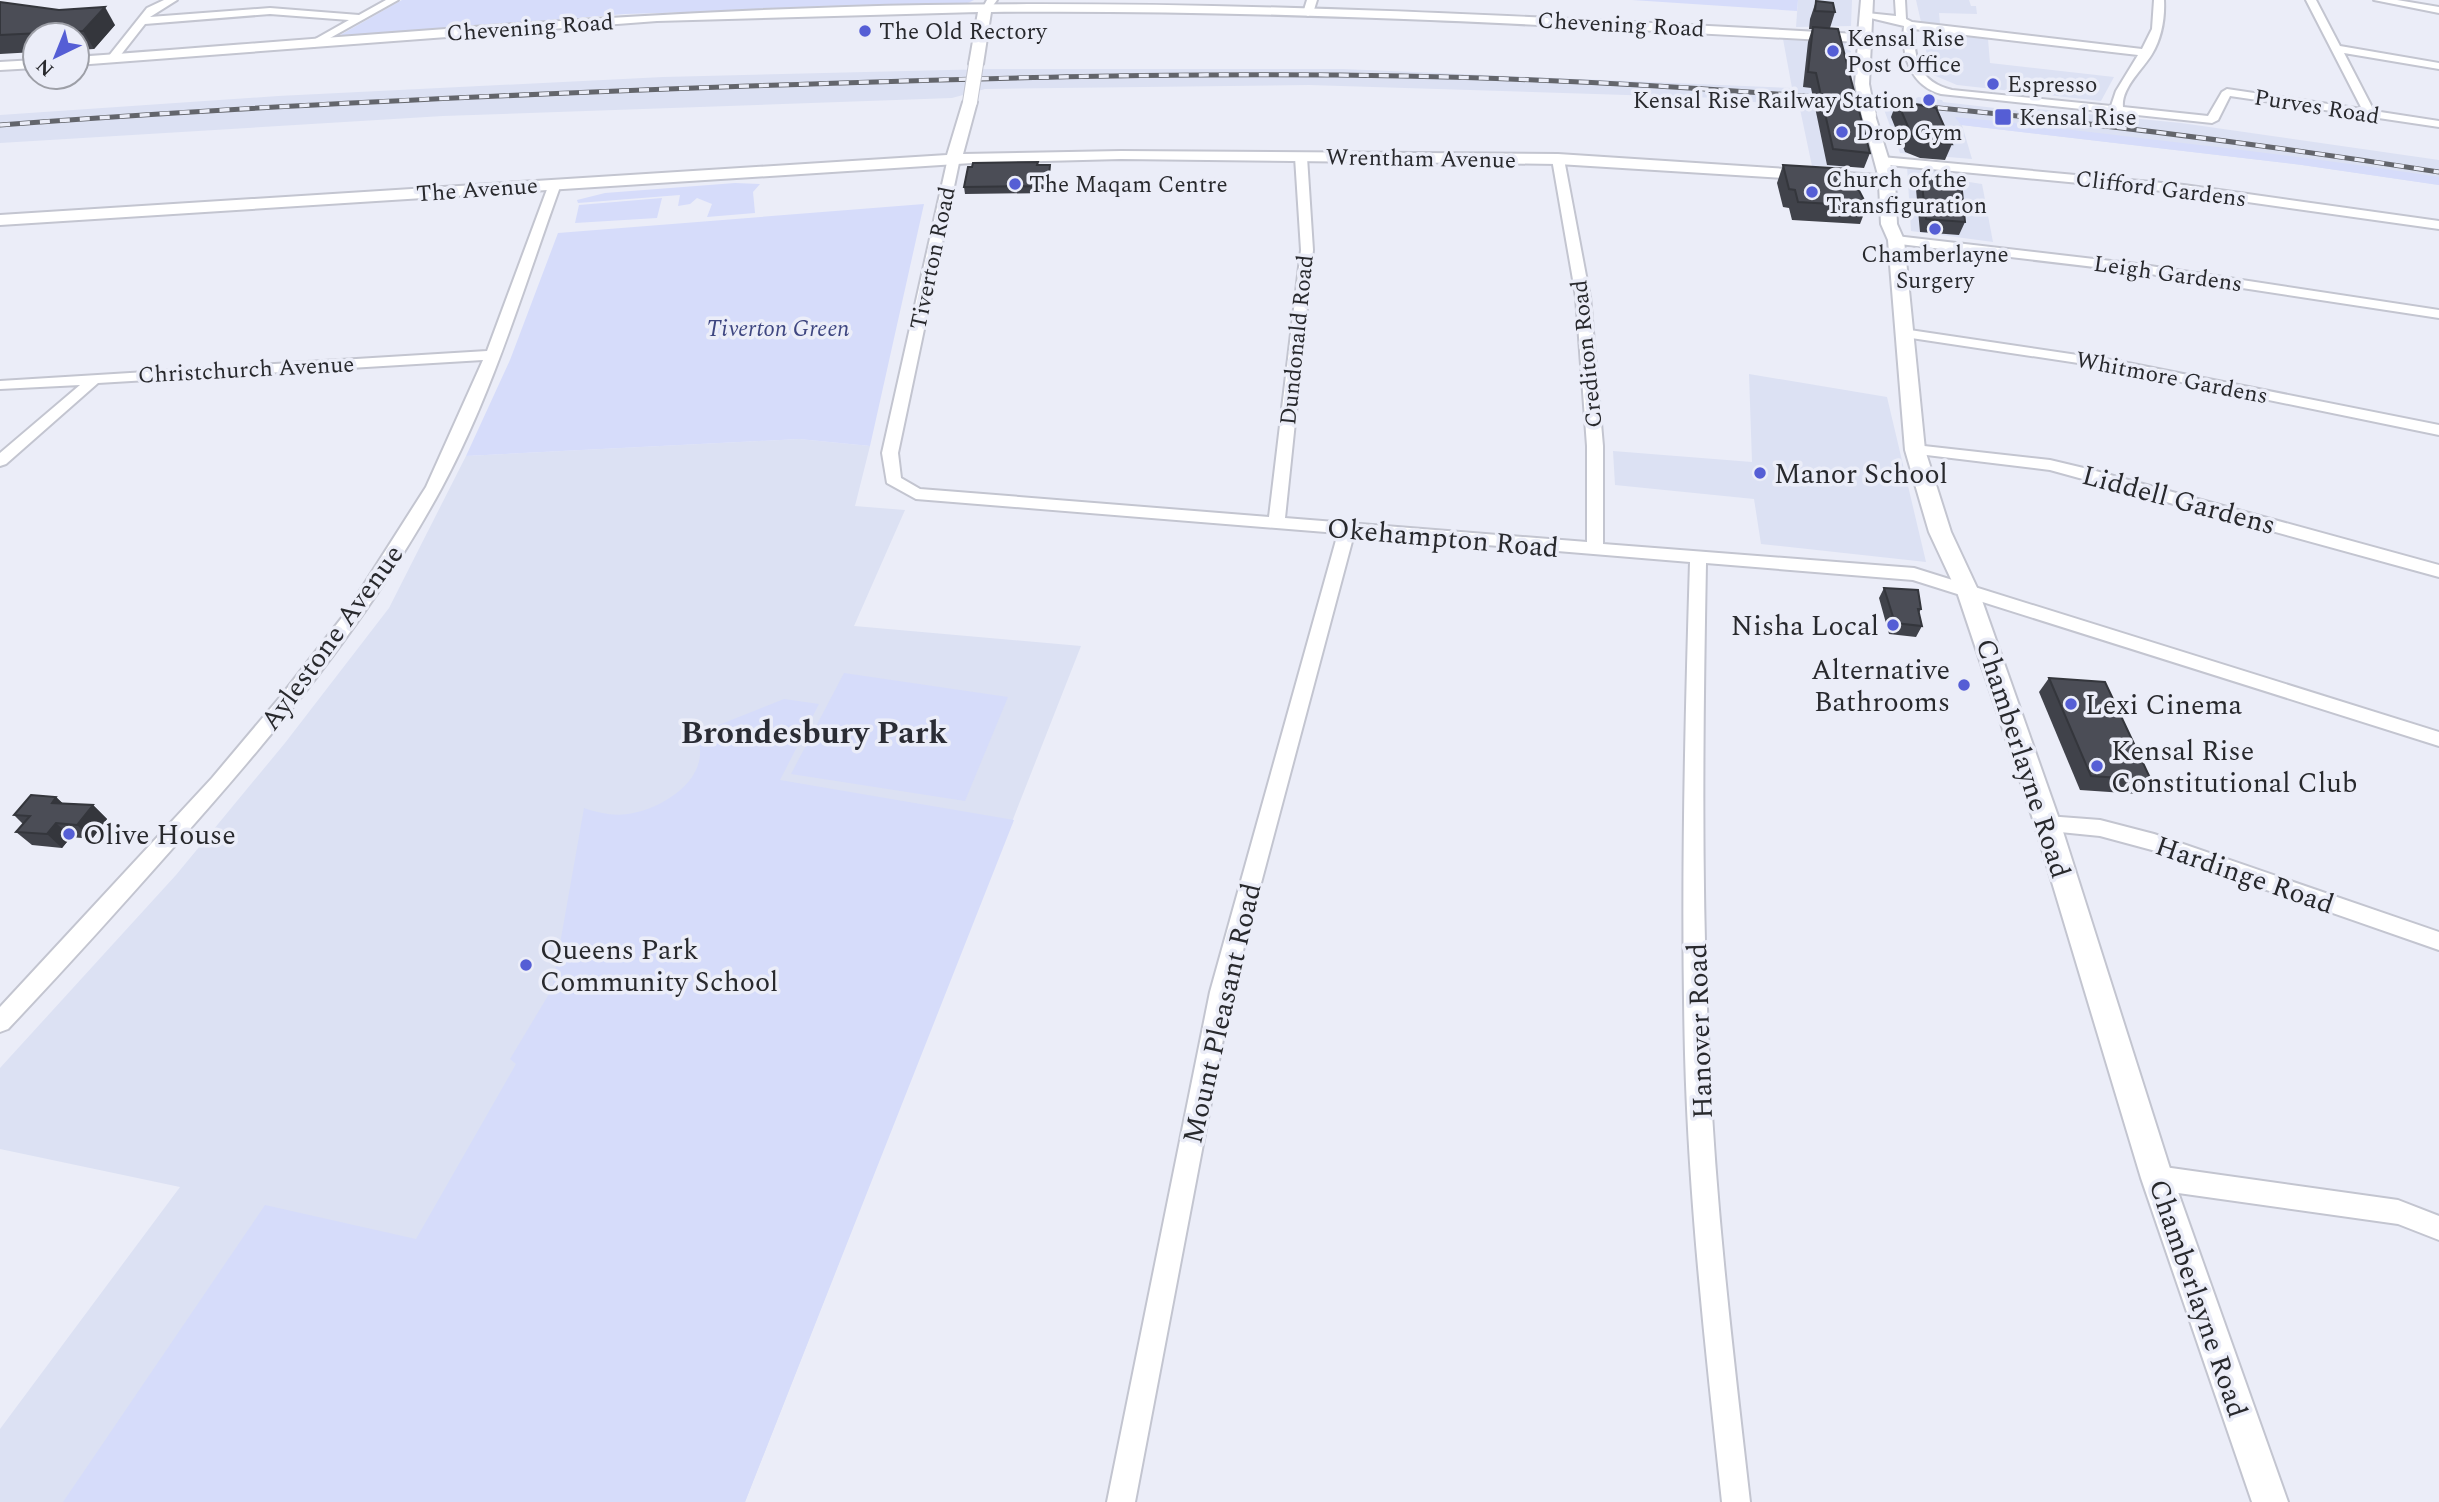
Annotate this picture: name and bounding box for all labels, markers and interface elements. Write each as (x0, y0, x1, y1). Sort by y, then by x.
street label: Chevening Road (1536, 4, 1706, 47)
street label: Chevening Road (445, 5, 615, 52)
place label: The Old Rectory (879, 15, 1048, 50)
north arrow (21, 21, 91, 91)
place label: Kensal Rise Post Office (1847, 22, 1965, 83)
marker: The Old Rectory (857, 23, 873, 39)
marker: Kensal Rise Post Office (1825, 43, 1841, 59)
text: N (30, 51, 61, 83)
place label: Espresso (2007, 68, 2097, 103)
marker: Espresso (1985, 76, 2001, 92)
street label: Purves Road (2252, 80, 2382, 135)
place label: Kensal Rise Railway Station (1633, 84, 1915, 119)
marker: Kensal Rise Railway Station (1921, 92, 1937, 108)
place label: Kensal Rise (2019, 101, 2137, 136)
marker: Kensal Rise (1993, 107, 2013, 127)
place label: Drop Gym (1856, 116, 1963, 151)
marker: Drop Gym (1834, 124, 1850, 140)
street label: Wrentham Avenue (1326, 140, 1516, 179)
street label: Clifford Gardens (2073, 162, 2248, 217)
place label: Church of the Transfiguration (1826, 163, 1987, 224)
place label: The Maqam Centre (1029, 168, 1228, 203)
street label: The Avenue (415, 169, 539, 212)
marker: The Maqam Centre (1007, 176, 1023, 192)
street label: Tiverton Road (901, 183, 966, 333)
marker: Church of the Transfiguration (1804, 184, 1820, 200)
marker: Chamberlayne Surgery (1927, 221, 1943, 237)
place label: Chamberlayne Surgery (1861, 238, 2009, 299)
street label: Leigh Gardens (2091, 247, 2244, 302)
street label: Dundonald Road (1271, 253, 1324, 427)
street label: Crediton Road (1562, 278, 1613, 430)
park label: Tiverton Green (706, 312, 850, 347)
street label: Whitmore Gardens (2073, 343, 2271, 414)
street label: Christchurch Avenue (137, 347, 355, 394)
place label: Manor School (1774, 453, 1948, 496)
street label: Liddell Gardens (2077, 454, 2280, 547)
marker: Manor School (1752, 465, 1768, 481)
street label: Okehampton Road (1325, 507, 1561, 570)
street label: Aylestone Avenue (250, 536, 415, 740)
place label: Nisha Local (1731, 605, 1879, 648)
marker: Nisha Local (1885, 617, 1901, 633)
street label: Chamberlayne Road (1964, 633, 2082, 884)
place label: Alternative Bathrooms (1811, 649, 1950, 724)
marker: Alternative Bathrooms (1956, 677, 1972, 693)
place label: Lexi Cinema (2085, 684, 2243, 727)
marker: Lexi Cinema (2063, 696, 2079, 712)
district label: Brondesbury Park (680, 709, 948, 758)
place label: Kensal Rise Constitutional Club (2111, 730, 2358, 805)
marker: Kensal Rise Constitutional Club (2089, 758, 2105, 774)
place label: Olive House (83, 814, 236, 857)
street label: Hardinge Road (2149, 825, 2340, 926)
marker: Olive House (61, 826, 77, 842)
street label: Mount Pleasant Road (1172, 879, 1273, 1148)
place label: Queens Park Community School (540, 929, 778, 1004)
street label: Hanover Road (1676, 942, 1725, 1120)
marker: Queens Park Community School (518, 957, 534, 973)
street label: Chamberlayne Road (2137, 1173, 2259, 1424)

